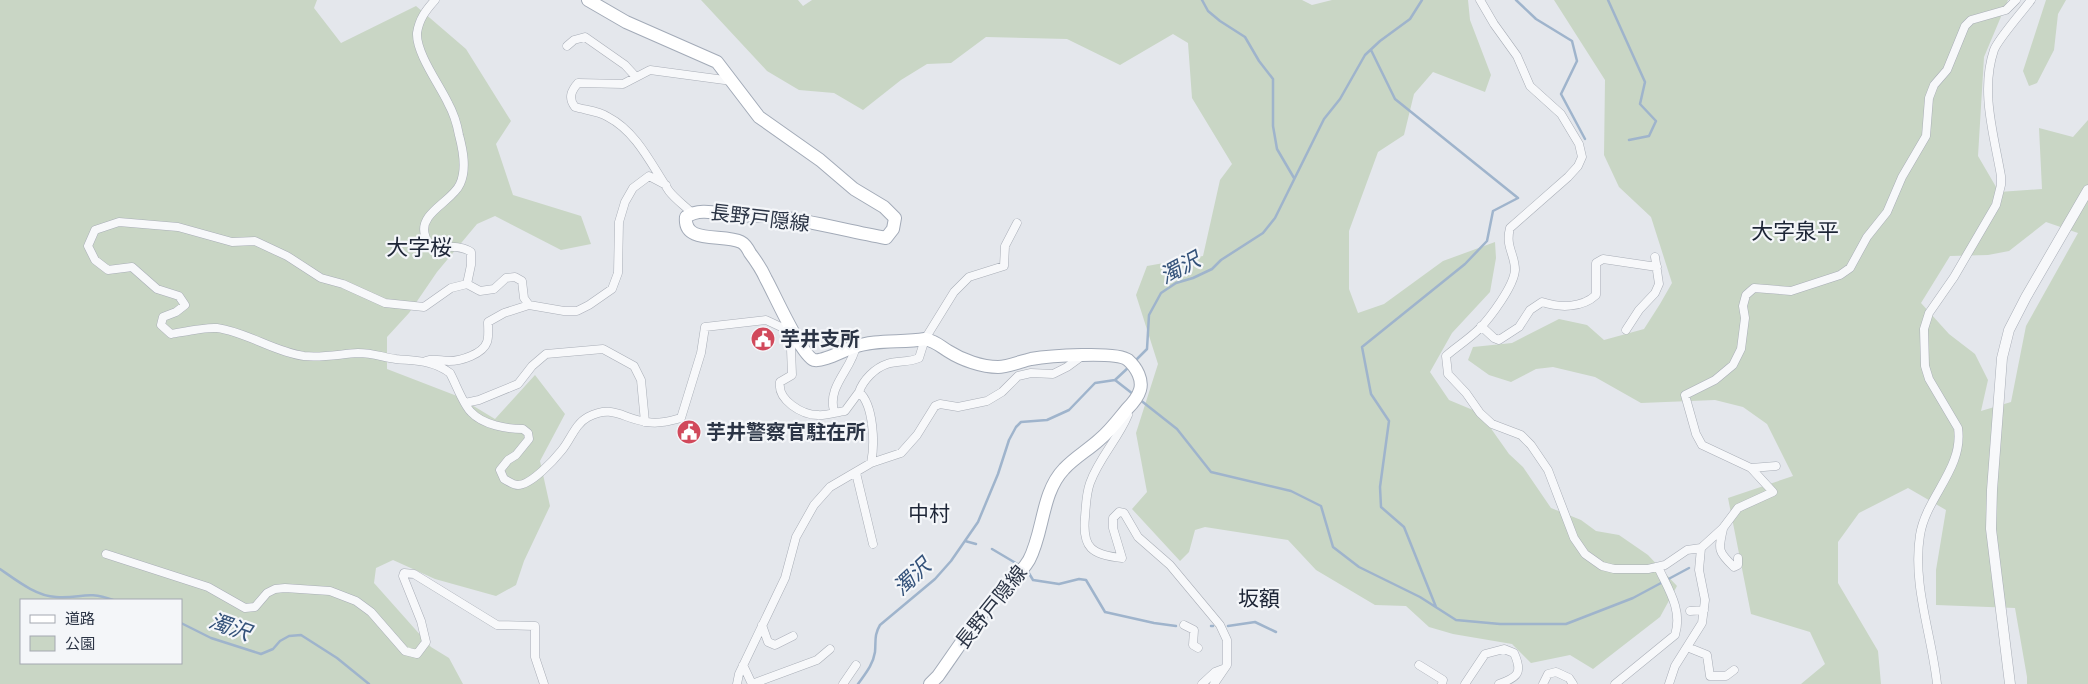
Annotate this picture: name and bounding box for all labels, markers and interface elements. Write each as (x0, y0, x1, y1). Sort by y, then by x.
street label: 長野戸隠線 (709, 201, 811, 235)
district label: 大字泉平 (1751, 220, 1839, 243)
district label: 大字桜 (386, 236, 452, 259)
water label: 濁沢 (1156, 247, 1206, 288)
public building icon: 芋井支所 (750, 326, 776, 352)
place label: 芋井支所 (780, 328, 860, 350)
public building icon: 芋井警察官駐在所 (676, 419, 702, 445)
place label: 芋井警察官駐在所 (706, 421, 866, 443)
district label: 中村 (908, 503, 950, 525)
water label: 濁沢 (889, 553, 937, 599)
street label: 長野戸隠線 (951, 561, 1031, 653)
district label: 坂額 (1238, 588, 1280, 610)
legend (20, 599, 182, 664)
water label: 濁沢 (207, 609, 256, 646)
text: 道路 (65, 611, 95, 627)
text: 公園 (65, 636, 95, 652)

